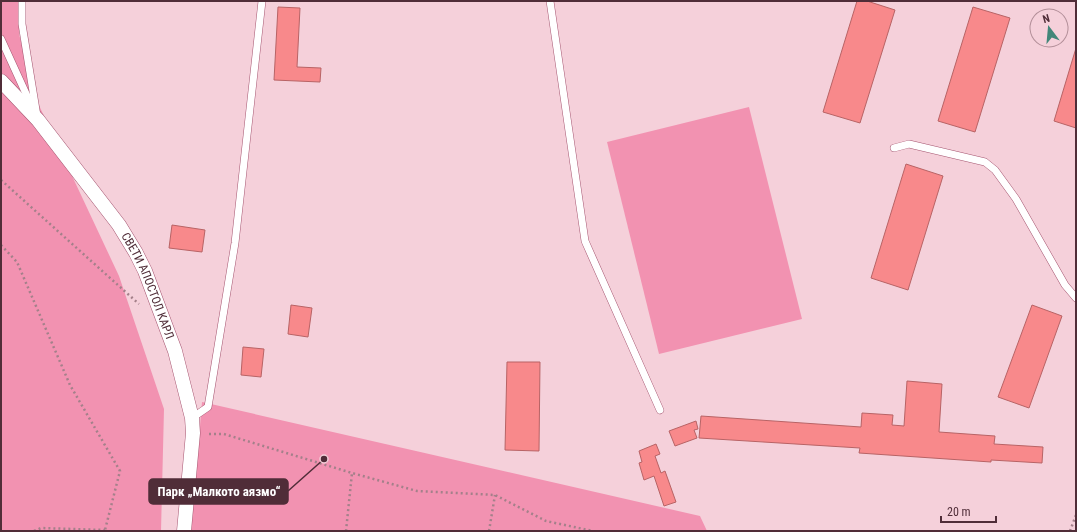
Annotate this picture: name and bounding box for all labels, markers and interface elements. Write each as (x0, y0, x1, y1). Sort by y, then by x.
north arrow (1029, 8, 1069, 48)
text: N (1041, 12, 1052, 26)
street label: СВЕТИ АПОСТОЛ КАРЛ (118, 230, 177, 341)
callout: Парк „Малкото аязмо“ (149, 479, 288, 504)
text: Парк „Малкото аязмо“ (157, 484, 281, 499)
scale bar (941, 498, 996, 524)
text: 20 m (947, 505, 971, 519)

